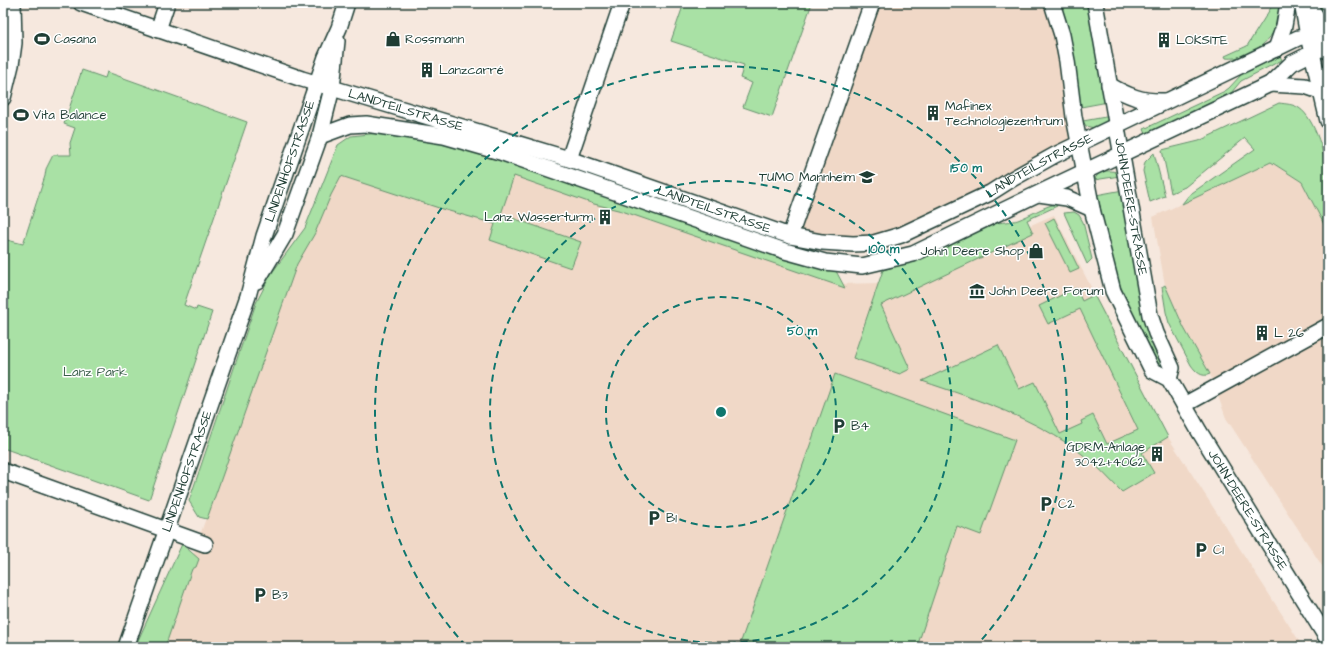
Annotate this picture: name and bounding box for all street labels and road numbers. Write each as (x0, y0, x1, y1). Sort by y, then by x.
street label: LANDTEILSTRASSE (346, 84, 466, 136)
street label: LINDENHOFSTRASSE (261, 98, 319, 224)
street label: LANDTEILSTRASSE (982, 129, 1096, 202)
street label: JOHN-DEERE-STRASSE (1110, 137, 1152, 277)
street label: LANDTEILSTRASSE (655, 181, 774, 238)
street label: LINDENHOFSTRASSE (158, 408, 217, 535)
street label: JOHN-DEERE-STRASSE (1204, 446, 1292, 574)

